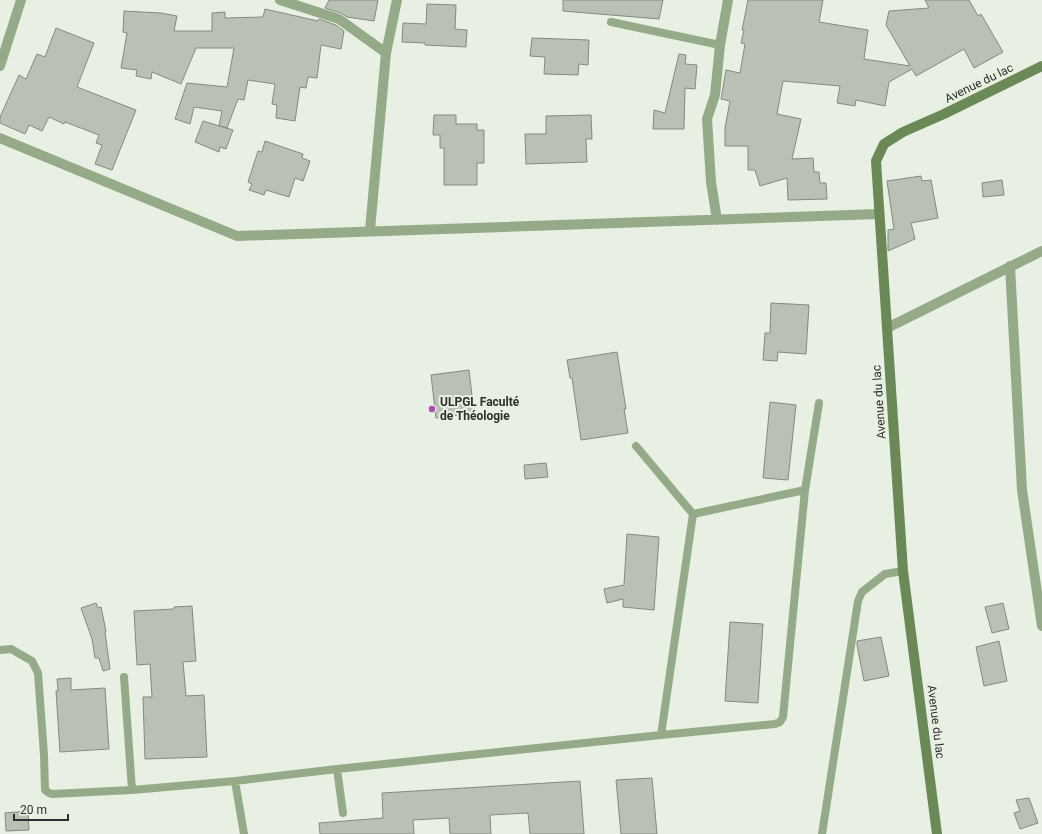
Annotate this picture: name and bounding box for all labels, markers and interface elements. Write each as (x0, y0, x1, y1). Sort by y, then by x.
street label: Avenue du lac (943, 60, 1015, 106)
street label: Avenue du lac (869, 364, 889, 440)
place label: ULPGL Faculté de Théologie (440, 395, 520, 423)
marker: ULPGL Faculté de Théologie (427, 404, 437, 414)
street label: Avenue du lac (925, 684, 947, 760)
scale bar (14, 796, 68, 822)
text: 20 m (20, 803, 47, 817)

